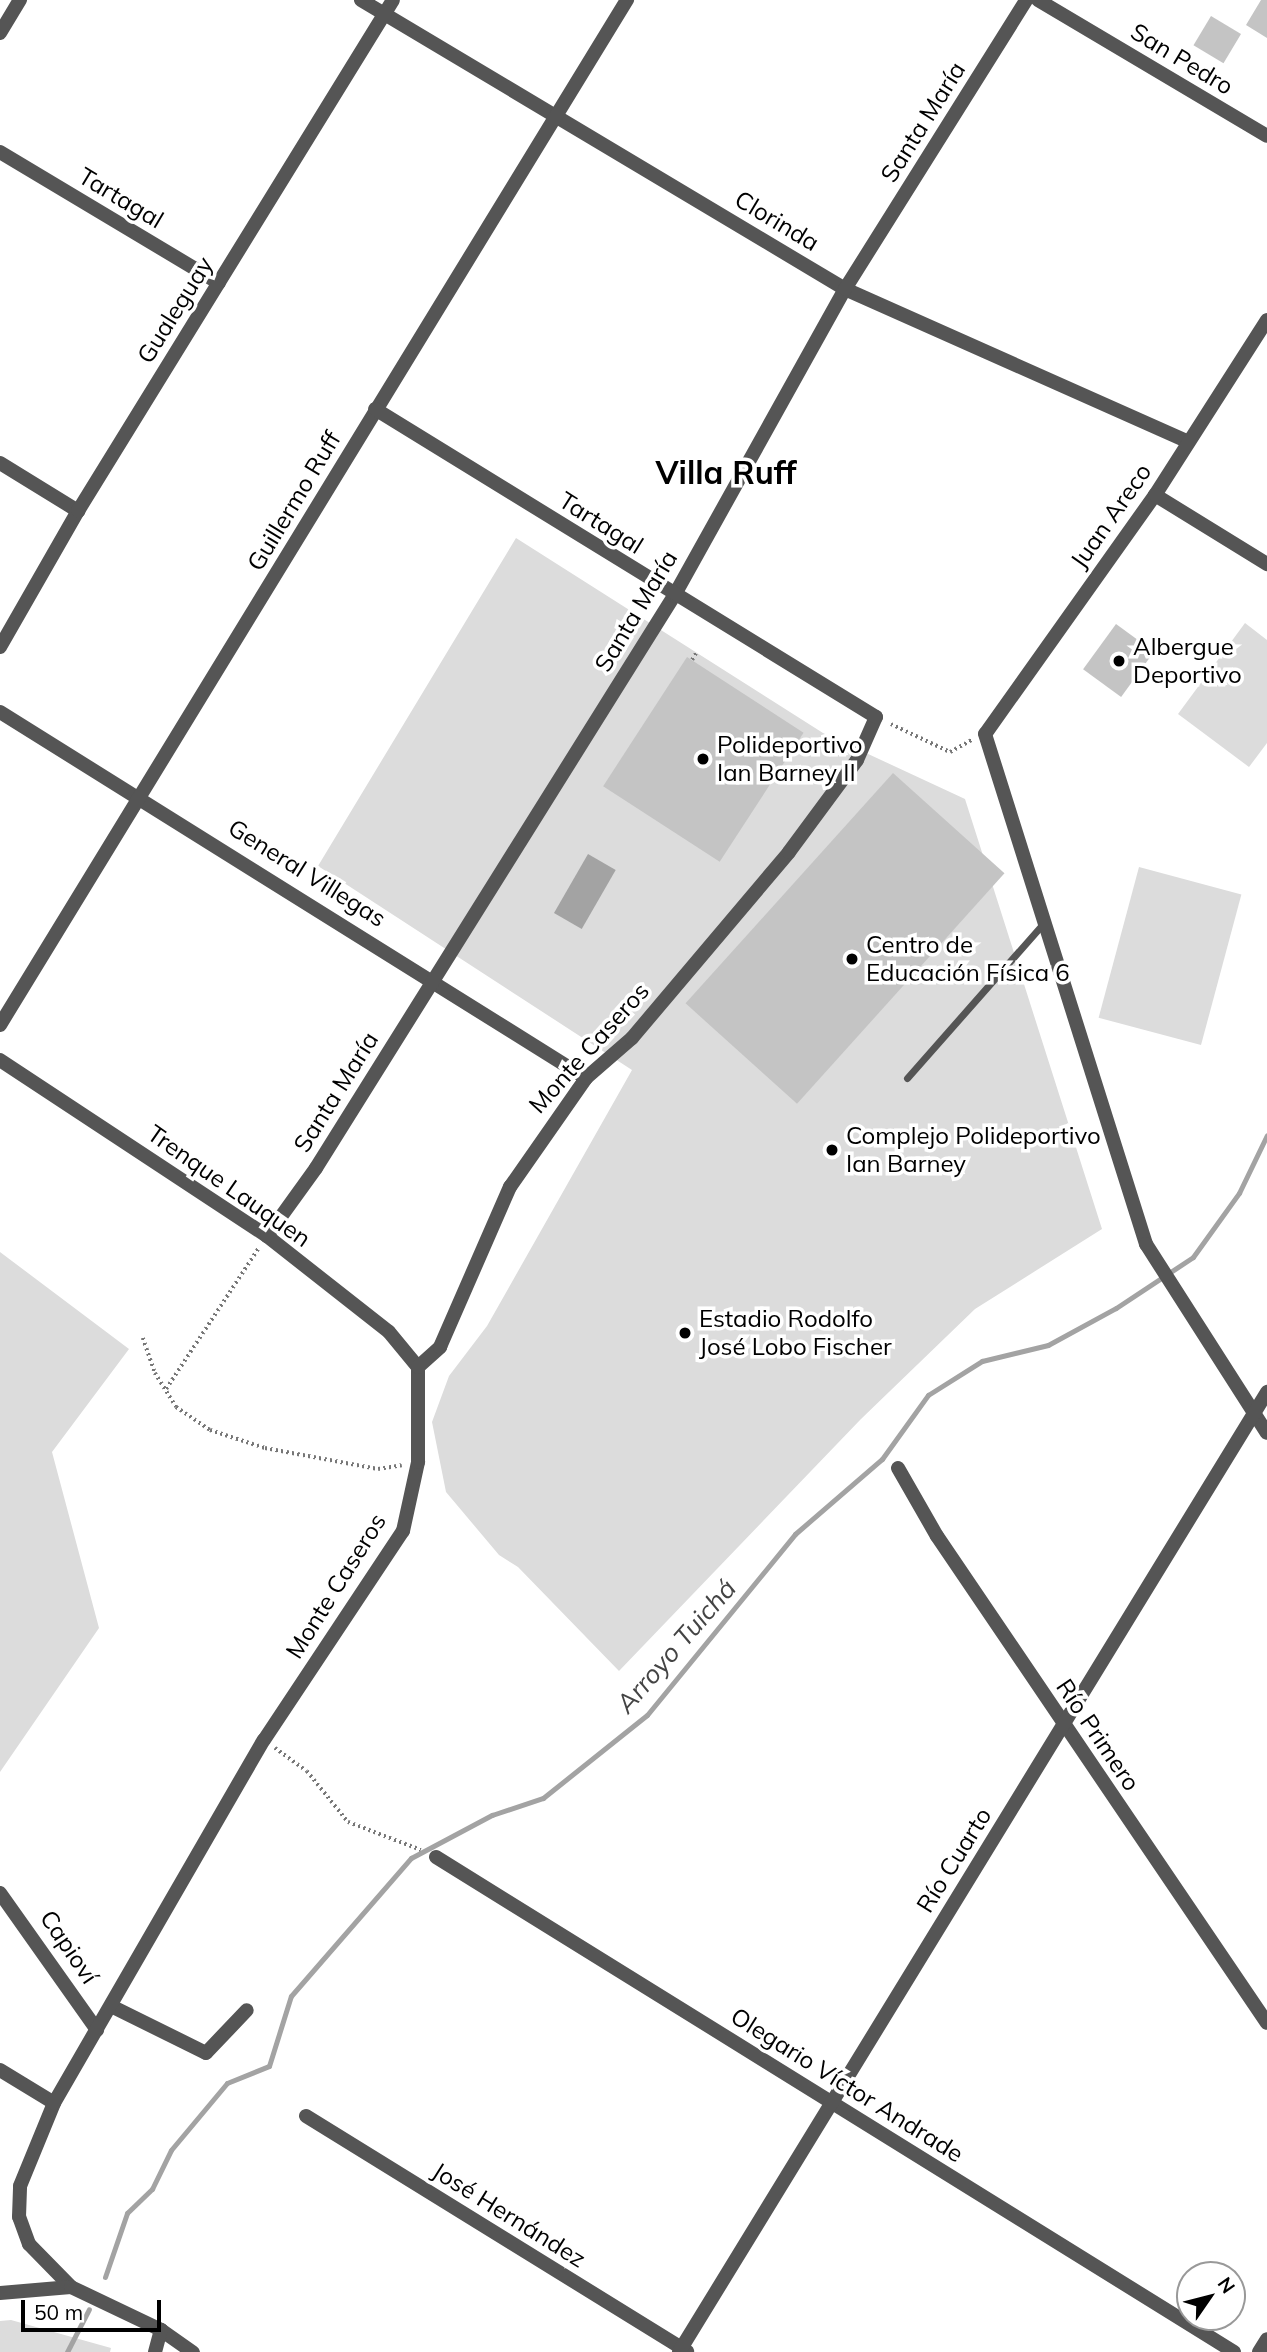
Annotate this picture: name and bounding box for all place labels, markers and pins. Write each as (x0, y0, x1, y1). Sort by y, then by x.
place label: Albergue Deportivo (1133, 633, 1242, 689)
marker: Albergue Deportivo (1111, 653, 1127, 669)
place label: Polideportivo Ian Barney II (717, 731, 863, 787)
marker: Polideportivo Ian Barney II (695, 751, 711, 767)
place label: Centro de Educación Física 6 (866, 931, 1070, 987)
marker: Centro de Educación Física 6 (844, 951, 860, 967)
place label: Complejo Polideportivo Ian Barney (846, 1122, 1101, 1178)
marker: Complejo Polideportivo Ian Barney (824, 1142, 840, 1158)
place label: Estadio Rodolfo José Lobo Fischer (699, 1305, 892, 1361)
marker: Estadio Rodolfo José Lobo Fischer (677, 1325, 693, 1341)

